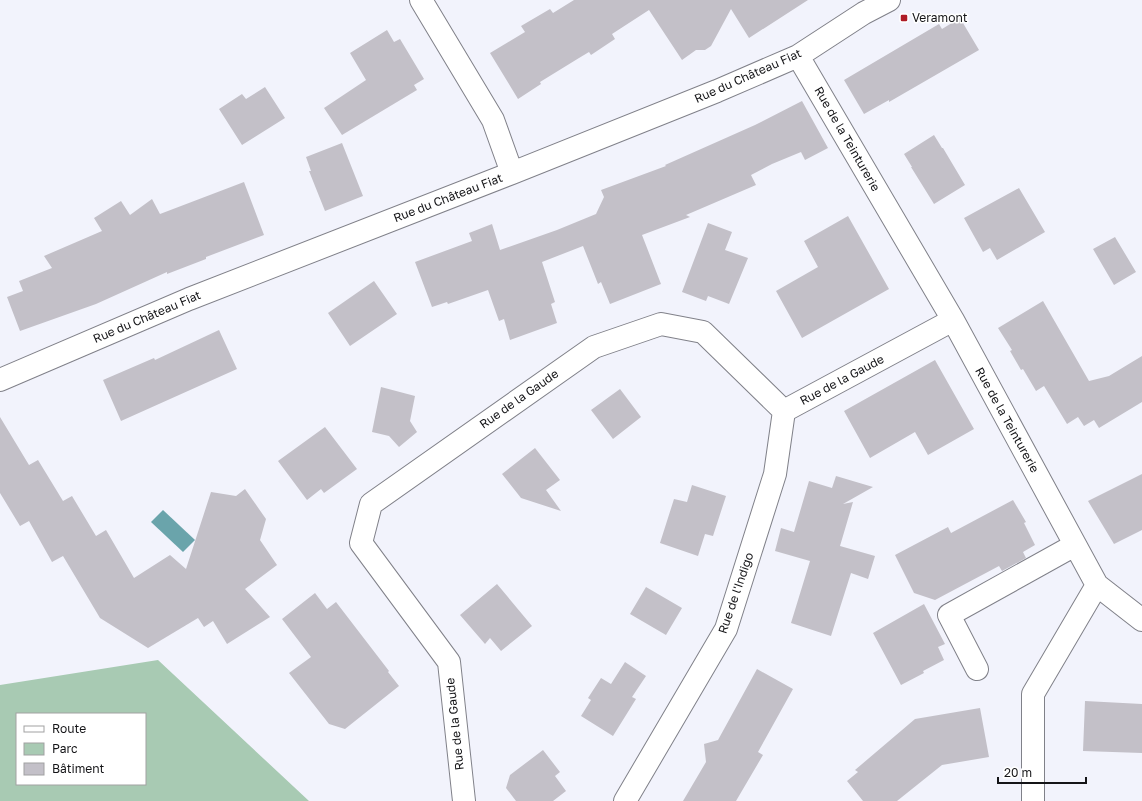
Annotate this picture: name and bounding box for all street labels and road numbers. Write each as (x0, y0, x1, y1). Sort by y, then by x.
street label: Rue du Château Fiat (692, 45, 804, 106)
street label: Rue de la Teinturerie (811, 84, 884, 194)
street label: Rue du Château Fiat (391, 170, 505, 225)
street label: Rue du Château Fiat (91, 287, 203, 346)
street label: Rue de la Gaude (797, 351, 886, 408)
street label: Rue de la Teinturerie (972, 364, 1043, 475)
street label: Rue de la Gaude (476, 366, 561, 431)
street label: Rue de l'Indigo (715, 550, 756, 635)
street label: Rue de la Gaude (442, 677, 467, 771)

